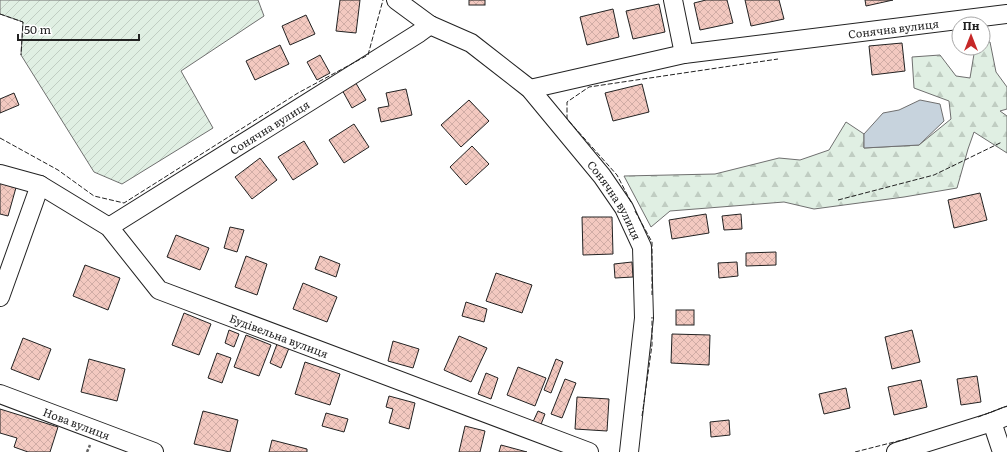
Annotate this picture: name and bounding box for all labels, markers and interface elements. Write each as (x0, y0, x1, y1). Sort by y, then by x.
street label: Сонячна вулиця (847, 14, 940, 42)
scale bar (18, 16, 139, 42)
north arrow (951, 16, 991, 56)
text: Пн (962, 17, 980, 33)
text: 50 m (24, 20, 51, 38)
street label: Сонячна вулиця (226, 96, 312, 158)
street label: Сонячна вулиця (584, 157, 646, 243)
street label: Будівельна вулиця (227, 309, 331, 361)
street label: Нова вулиця (41, 403, 113, 443)

